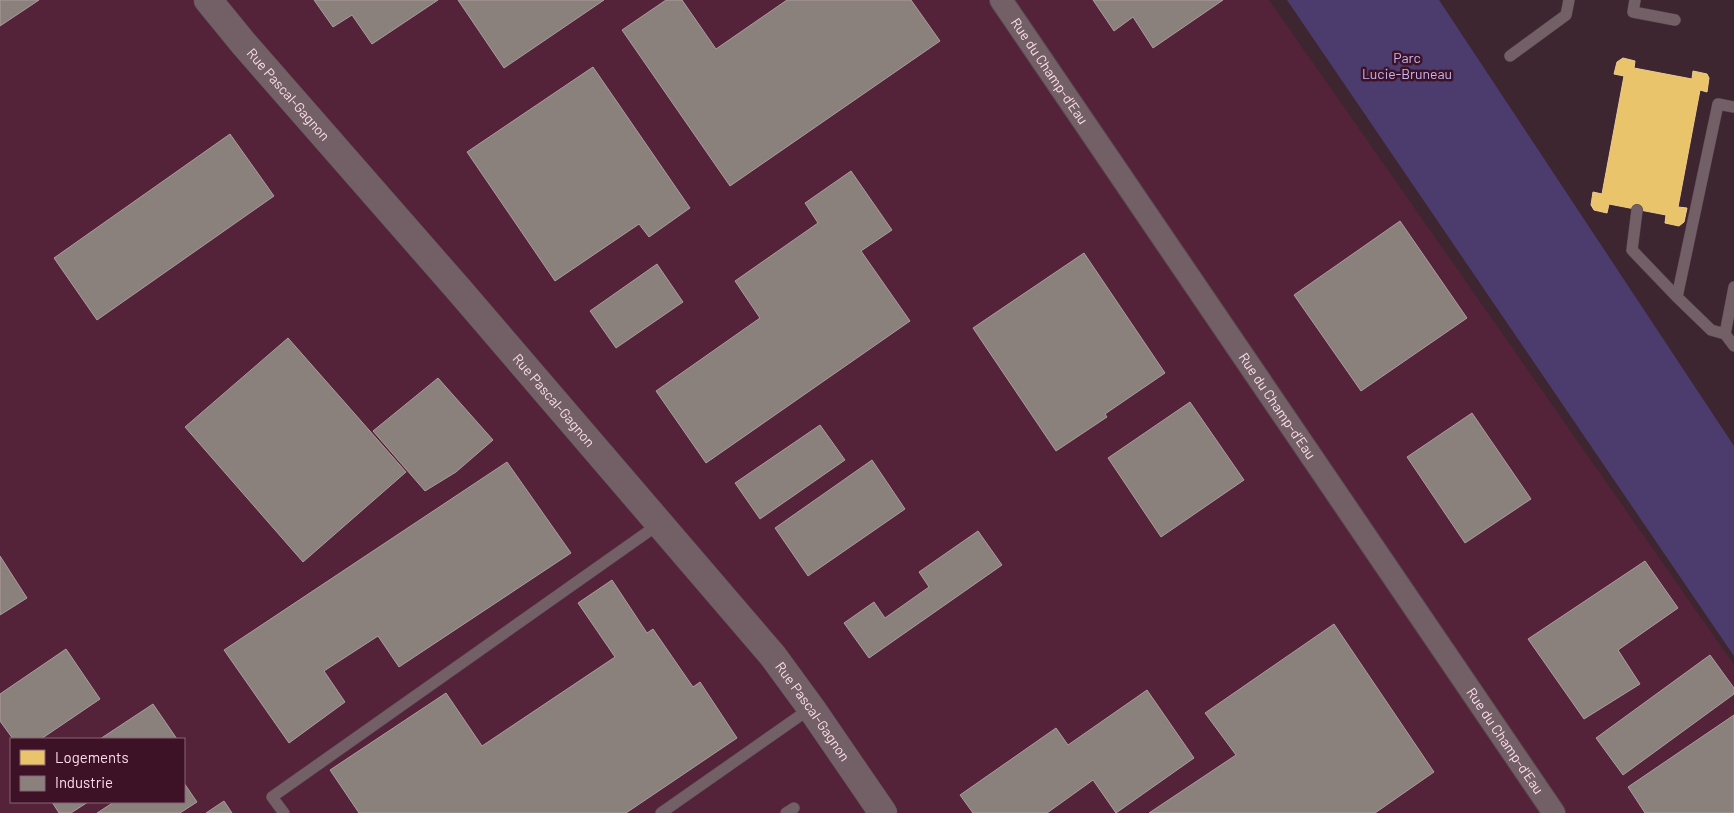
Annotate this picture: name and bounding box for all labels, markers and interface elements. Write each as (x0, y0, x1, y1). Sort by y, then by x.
street label: Rue du Champ-d'Eau (1008, 14, 1092, 127)
street label: Rue Pascal-Gagnon (244, 44, 334, 144)
park label: Parc Lucie-Bruneau (1362, 49, 1452, 82)
street label: Rue du Champ-d'Eau (1235, 349, 1320, 462)
street label: Rue Pascal-Gagnon (509, 350, 599, 450)
street label: Rue Pascal-Gagnon (772, 658, 854, 764)
street label: Rue du Champ-d'Eau (1463, 684, 1548, 797)
legend (10, 738, 185, 803)
text: Logements (55, 748, 129, 766)
text: Industrie (55, 773, 113, 791)

